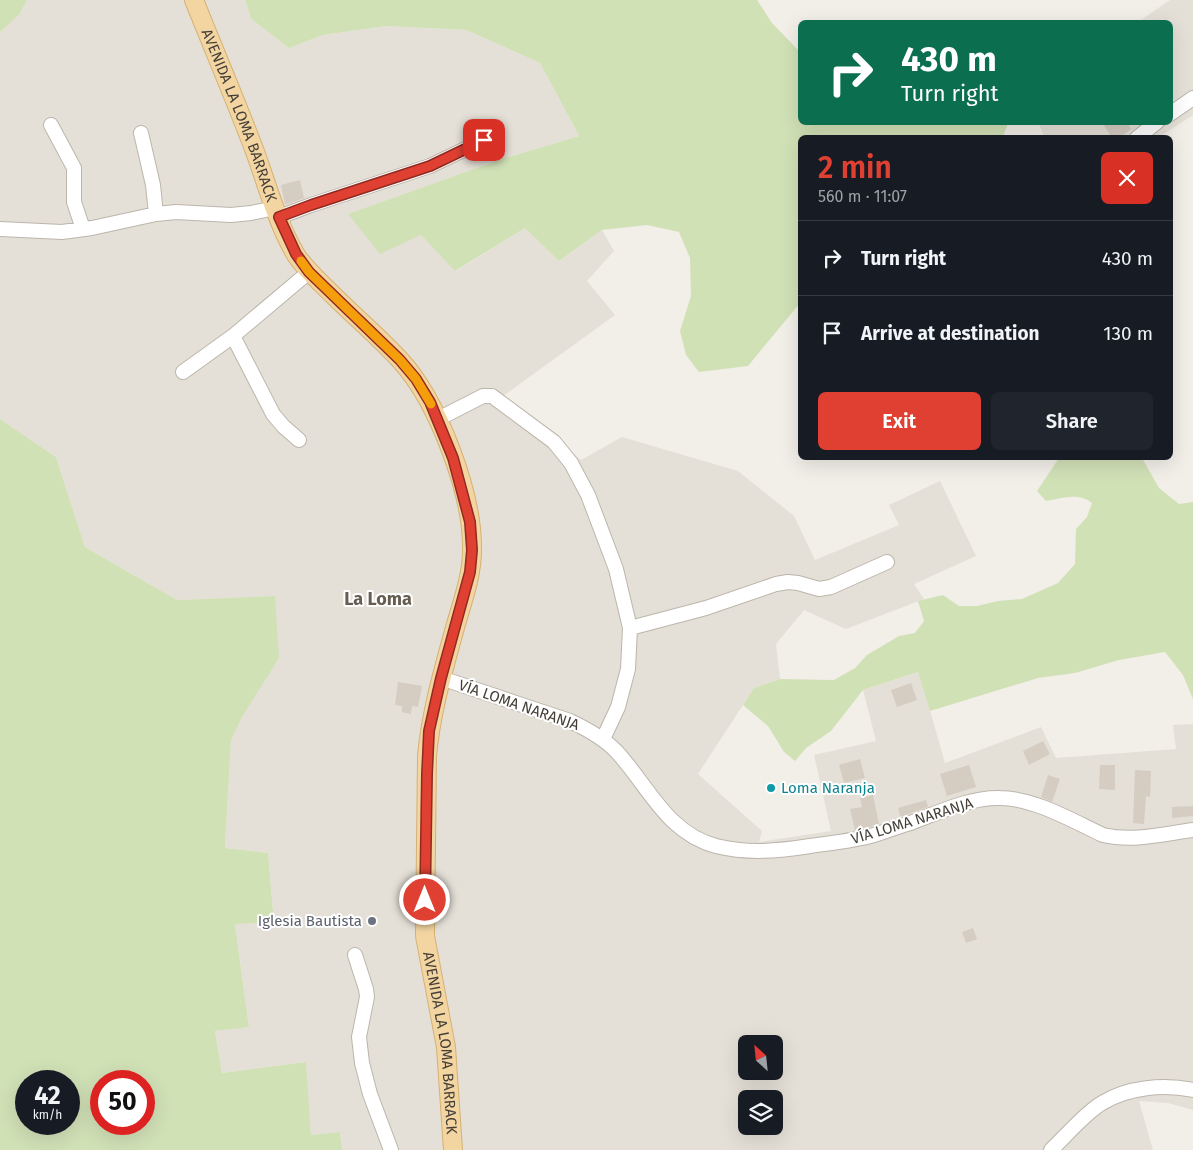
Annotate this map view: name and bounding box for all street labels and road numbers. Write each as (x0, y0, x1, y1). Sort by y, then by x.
street label: AVENIDA LA LOMA BARRACK (198, 26, 281, 205)
street label: VÍA LOMA NARANJA (456, 676, 582, 734)
street label: VÍA LOMA NARANJA (849, 794, 976, 848)
street label: AVENIDA LA LOMA BARRACK (419, 950, 461, 1135)

